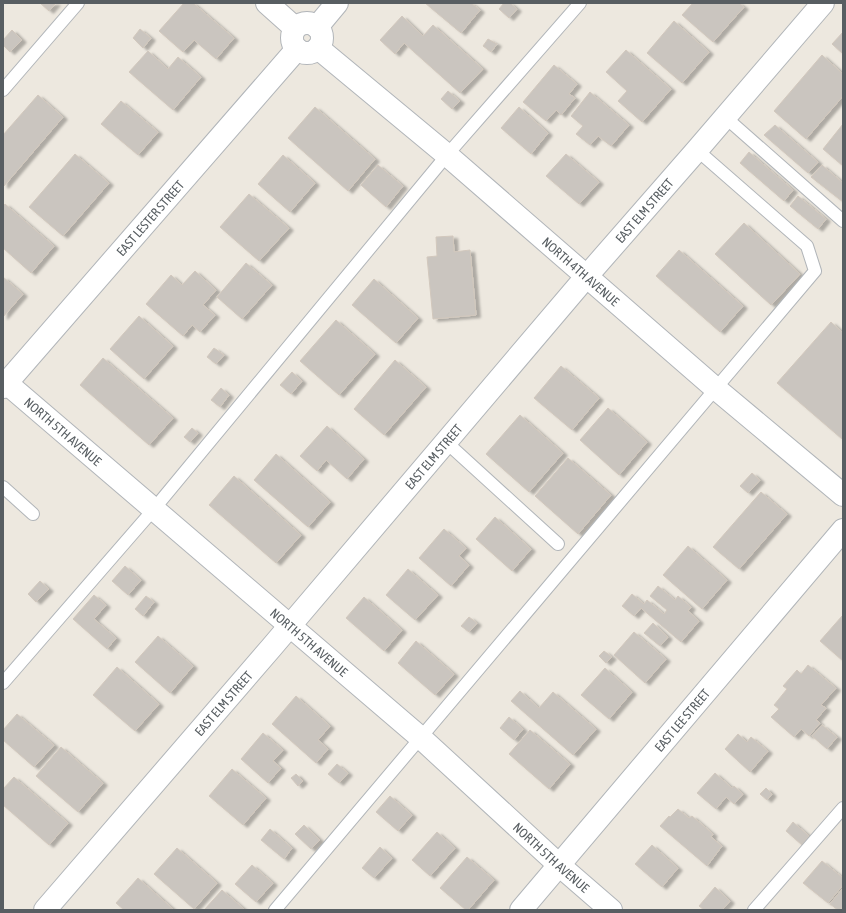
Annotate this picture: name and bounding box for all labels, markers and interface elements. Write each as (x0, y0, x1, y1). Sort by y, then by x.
street label: EAST ELM STREET (612, 175, 677, 246)
street label: EAST LESTER STREET (114, 177, 187, 259)
street label: NORTH 4TH AVENUE (539, 234, 622, 310)
street label: NORTH 5TH AVENUE (21, 395, 105, 469)
street label: EAST ELM STREET (402, 421, 466, 493)
street label: NORTH 5TH AVENUE (267, 605, 351, 680)
street label: EAST ELM STREET (192, 668, 256, 739)
street label: EAST LEE STREET (652, 686, 713, 755)
street label: NORTH 5TH AVENUE (510, 820, 592, 896)

